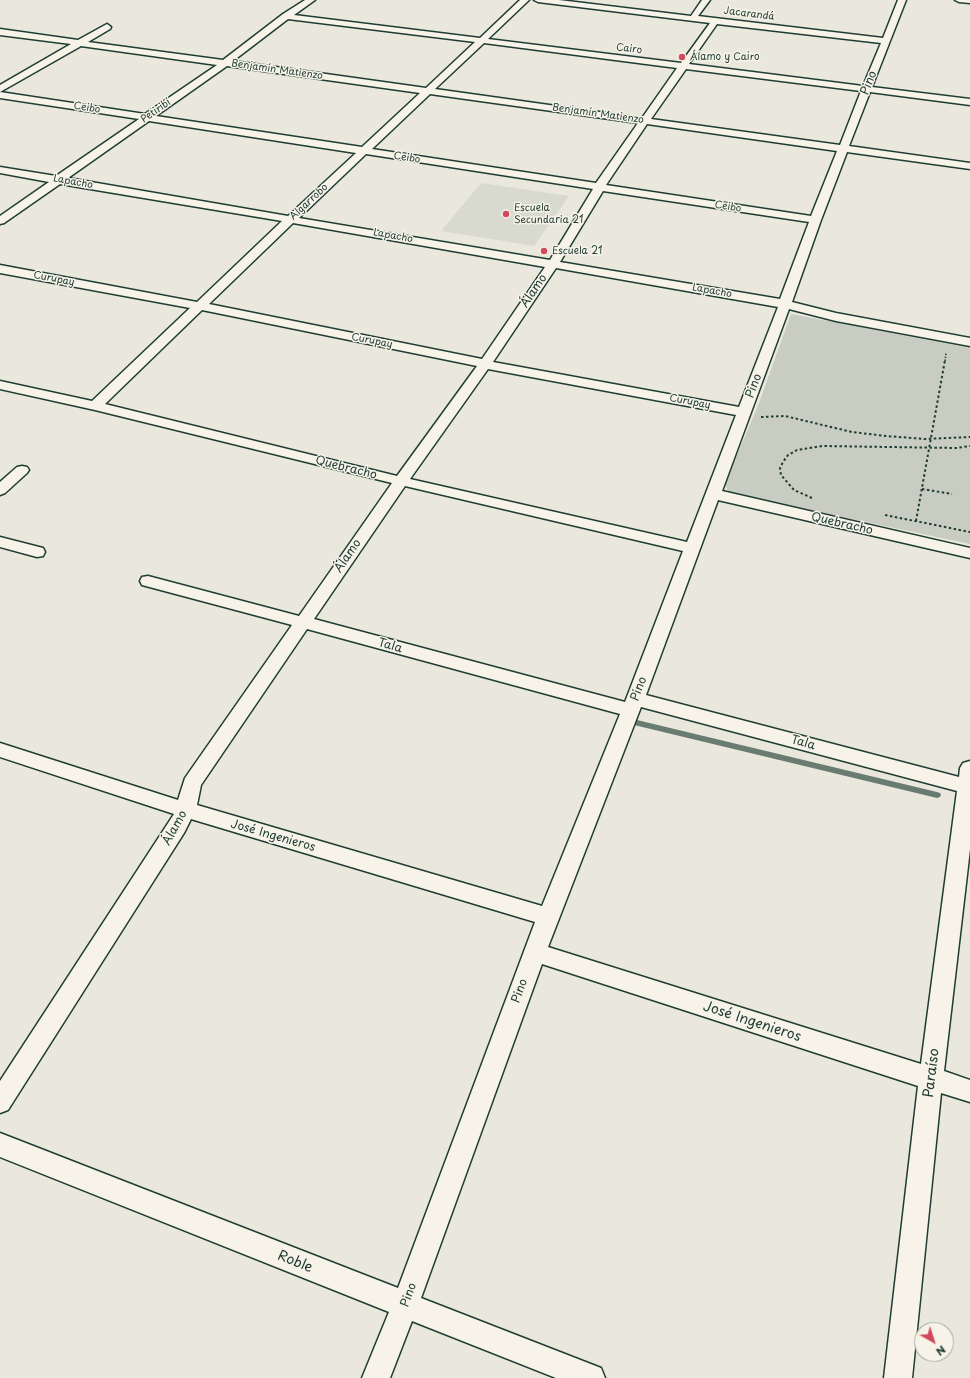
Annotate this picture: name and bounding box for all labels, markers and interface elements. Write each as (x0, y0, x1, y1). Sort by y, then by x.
street label: Jacarandá (723, 5, 775, 23)
street label: Cairo (615, 41, 643, 57)
place label: Álamo y Cairo (690, 51, 760, 63)
marker: Álamo y Cairo (677, 52, 687, 62)
street label: Benjamín Matienzo (230, 58, 324, 82)
street label: Pino (858, 69, 880, 97)
street label: Petiribí (139, 96, 173, 126)
street label: Ceibo (73, 100, 101, 116)
street label: Benjamín Matienzo (551, 102, 645, 126)
street label: Ceibo (393, 150, 421, 166)
street label: Lapacho (52, 173, 94, 191)
street label: Algarrobo (287, 181, 331, 223)
street label: Ceibo (714, 199, 742, 215)
place label: Escuela Secundaria 21 (514, 202, 584, 226)
marker: Escuela Secundaria 21 (501, 209, 511, 219)
street label: Lapacho (372, 227, 414, 245)
place label: Escuela 21 (552, 245, 603, 257)
marker: Escuela 21 (539, 246, 549, 256)
street label: Curupay (32, 269, 76, 289)
street label: Álamo (518, 271, 550, 311)
street label: Lapacho (691, 282, 733, 300)
street label: Curupay (350, 331, 394, 351)
street label: Pino (743, 372, 765, 400)
street label: Curupay (668, 392, 712, 412)
street label: Quebracho (314, 453, 378, 483)
street label: Quebracho (810, 510, 874, 538)
street label: Álamo (331, 537, 365, 575)
street label: Tala (376, 636, 404, 656)
street label: Pino (628, 675, 650, 703)
street label: Tala (789, 733, 817, 753)
street label: Álamo (160, 808, 190, 848)
street label: José Ingenieros (229, 817, 317, 855)
street label: Pino (509, 977, 531, 1005)
street label: José Ingenieros (701, 998, 803, 1046)
street label: Paraíso (921, 1047, 943, 1099)
street label: Roble (275, 1247, 315, 1277)
street label: Pino (398, 1281, 420, 1309)
north arrow (914, 1322, 954, 1362)
text: N (933, 1342, 950, 1360)

